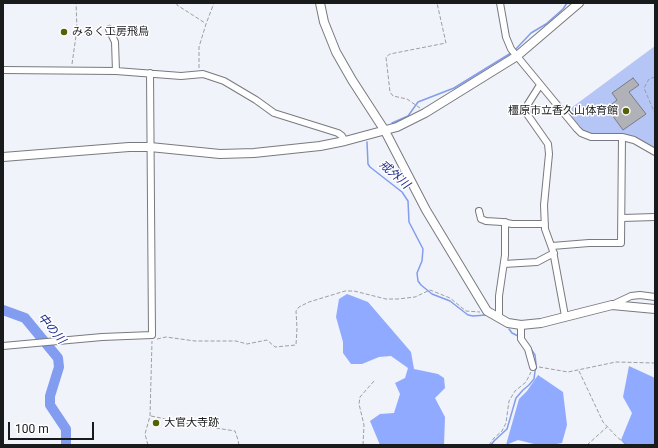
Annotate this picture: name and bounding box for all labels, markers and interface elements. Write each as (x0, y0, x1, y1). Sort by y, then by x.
place label: みるく工房飛鳥 (72, 25, 149, 39)
marker: みるく工房飛鳥 (59, 27, 69, 37)
place label: 橿原市立香久山体育館 (508, 104, 618, 118)
marker: 橿原市立香久山体育館 (621, 106, 631, 116)
water label: 戒外川 (376, 158, 412, 192)
water label: 中の川 (34, 311, 68, 347)
scale bar (10, 414, 96, 440)
place label: 大官大寺跡 (164, 416, 219, 430)
marker: 大官大寺跡 (151, 418, 161, 428)
text: 100 m (15, 422, 49, 436)

